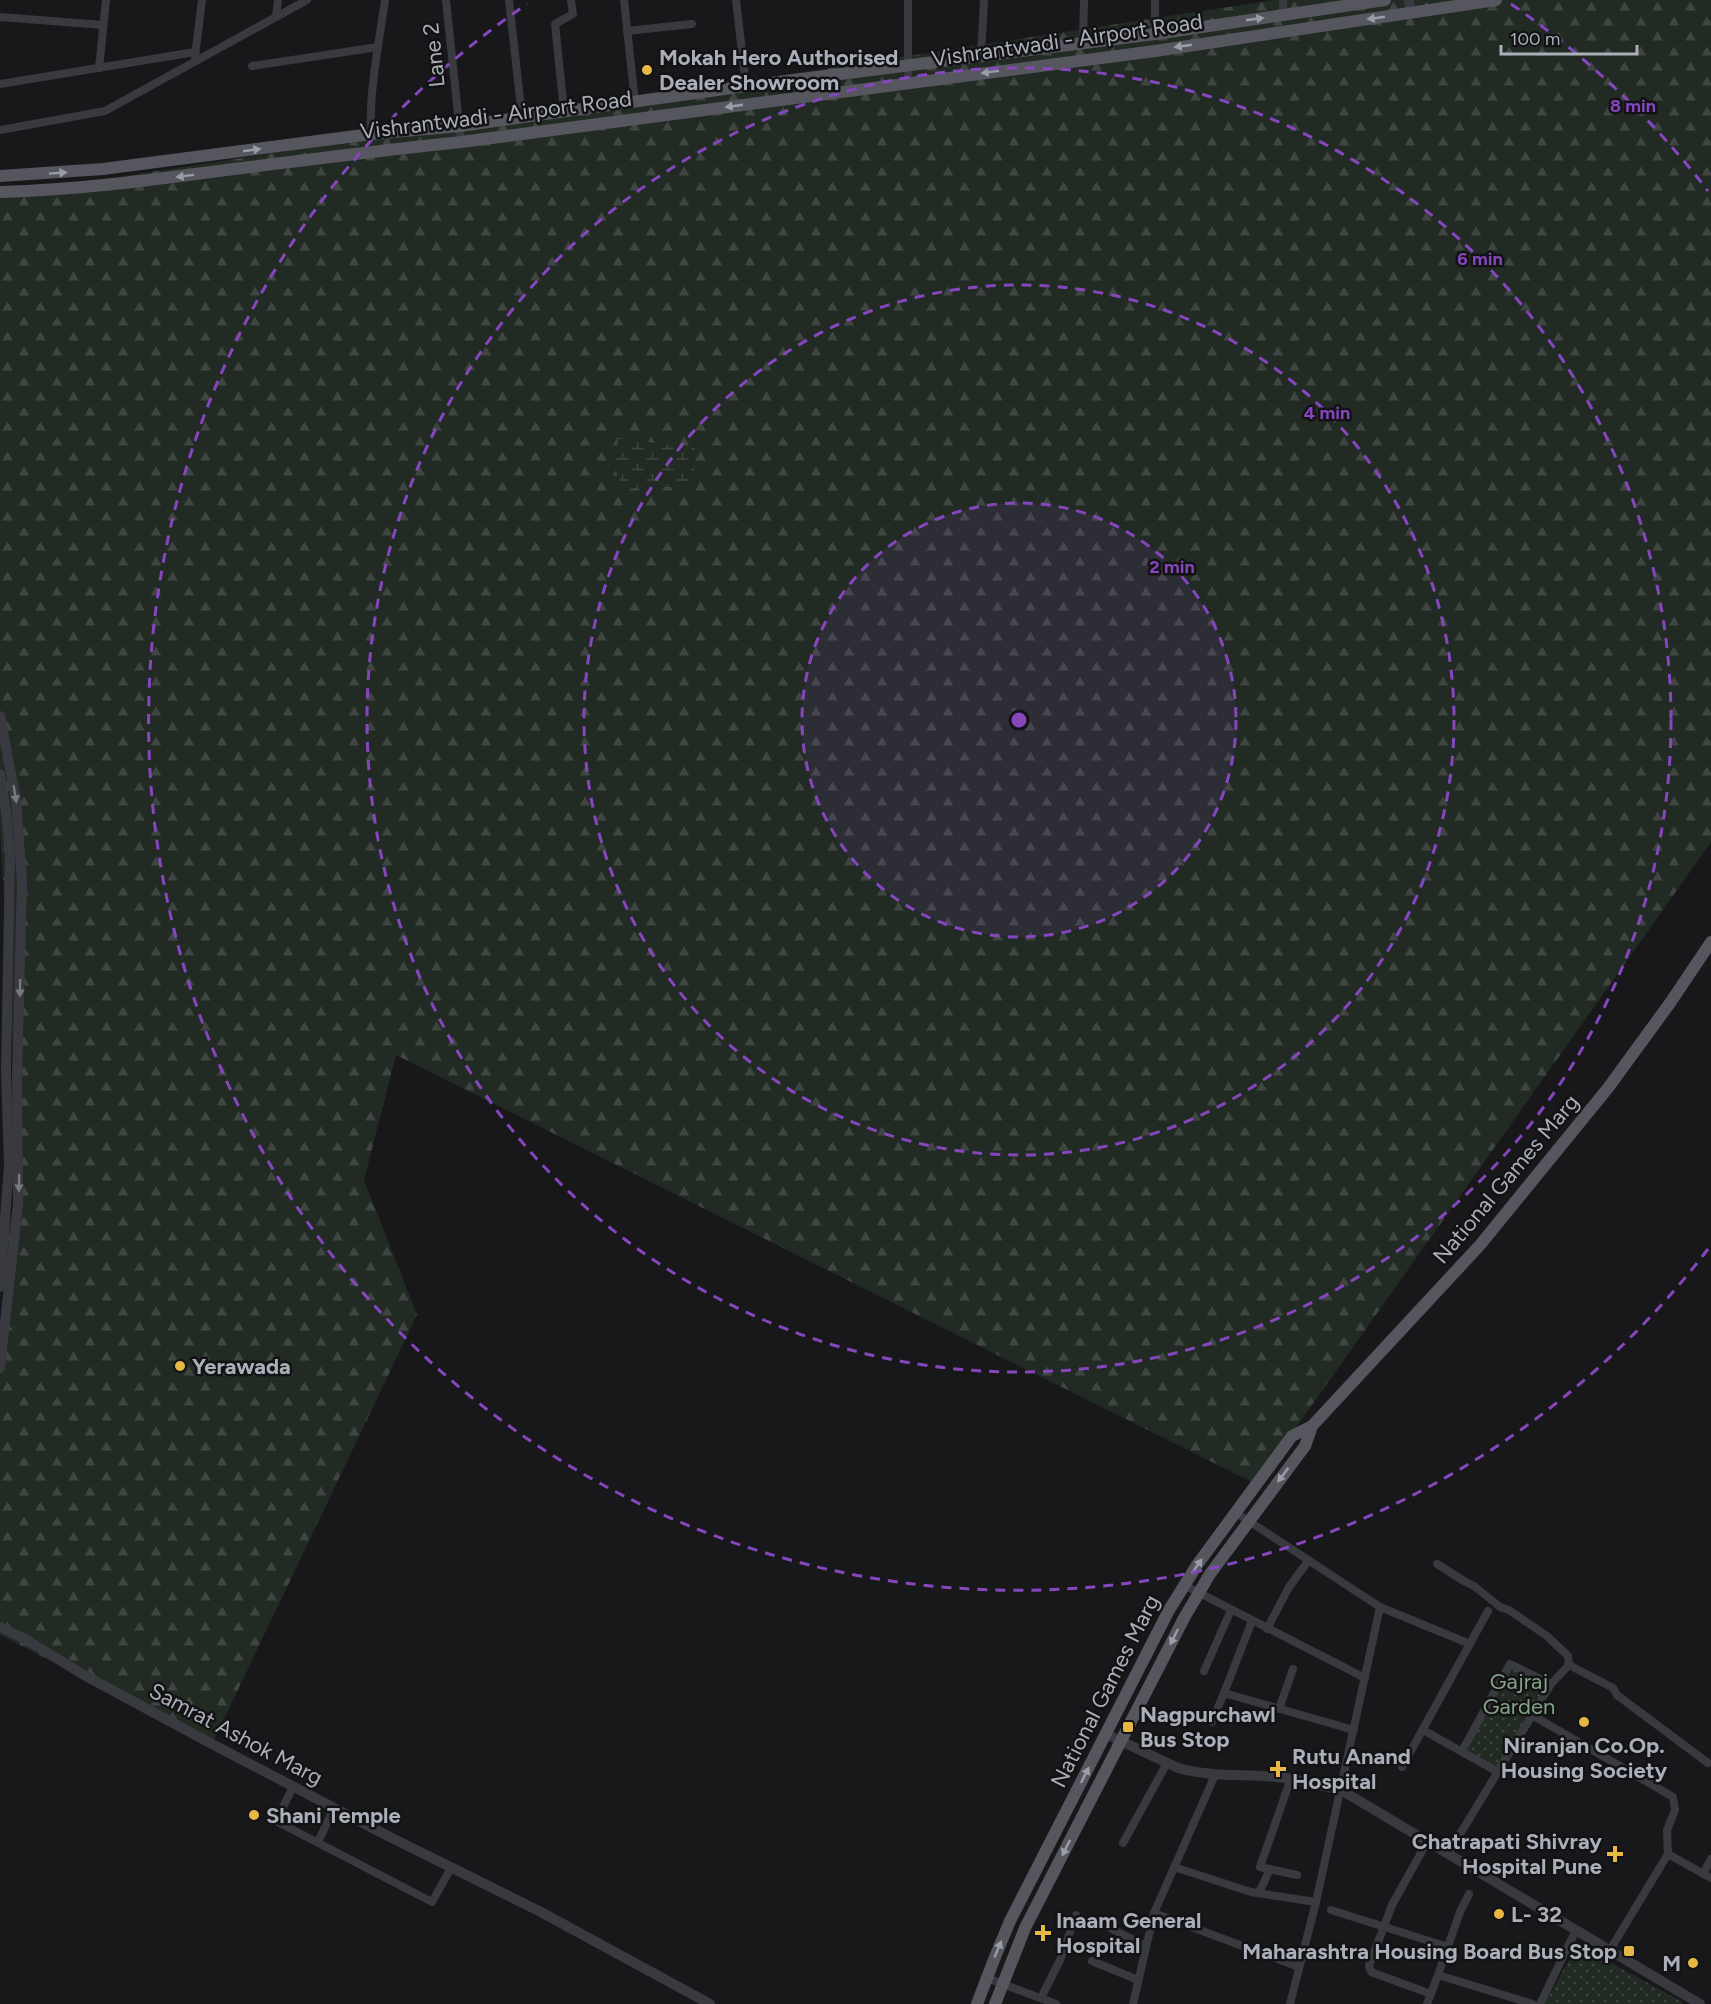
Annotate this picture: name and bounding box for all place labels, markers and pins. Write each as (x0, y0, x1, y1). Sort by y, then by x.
place label: Mokah Hero Authorised Dealer Showroom (659, 44, 898, 96)
marker: Mokah Hero Authorised Dealer Showroom (640, 63, 654, 77)
centre of rings (1009, 710, 1029, 730)
place label: Yerawada (192, 1353, 291, 1380)
marker: Yerawada (173, 1359, 187, 1373)
place label: Nagpurchawl Bus Stop (1140, 1701, 1276, 1753)
marker: Niranjan Co.Op. Housing Society (1577, 1715, 1591, 1729)
marker: Nagpurchawl Bus Stop (1121, 1720, 1135, 1734)
place label: Niranjan Co.Op. Housing Society (1501, 1732, 1668, 1784)
place label: Rutu Anand Hospital (1292, 1743, 1411, 1795)
marker: Rutu Anand Hospital (1269, 1760, 1287, 1778)
place label: Shani Temple (266, 1802, 401, 1829)
marker: Shani Temple (247, 1808, 261, 1822)
place label: Chatrapati Shivray Hospital Pune (1412, 1828, 1602, 1880)
marker: Chatrapati Shivray Hospital Pune (1606, 1845, 1624, 1863)
place label: L- 32 (1511, 1901, 1562, 1928)
place label: Inaam General Hospital (1056, 1907, 1201, 1959)
marker: L- 32 (1492, 1907, 1506, 1921)
marker: Inaam General Hospital (1034, 1924, 1052, 1942)
place label: Maharashtra Housing Board Bus Stop (1242, 1938, 1617, 1965)
marker: Maharashtra Housing Board Bus Stop (1622, 1944, 1636, 1958)
place label: M (1662, 1950, 1681, 1977)
marker: M (1686, 1956, 1700, 1970)

